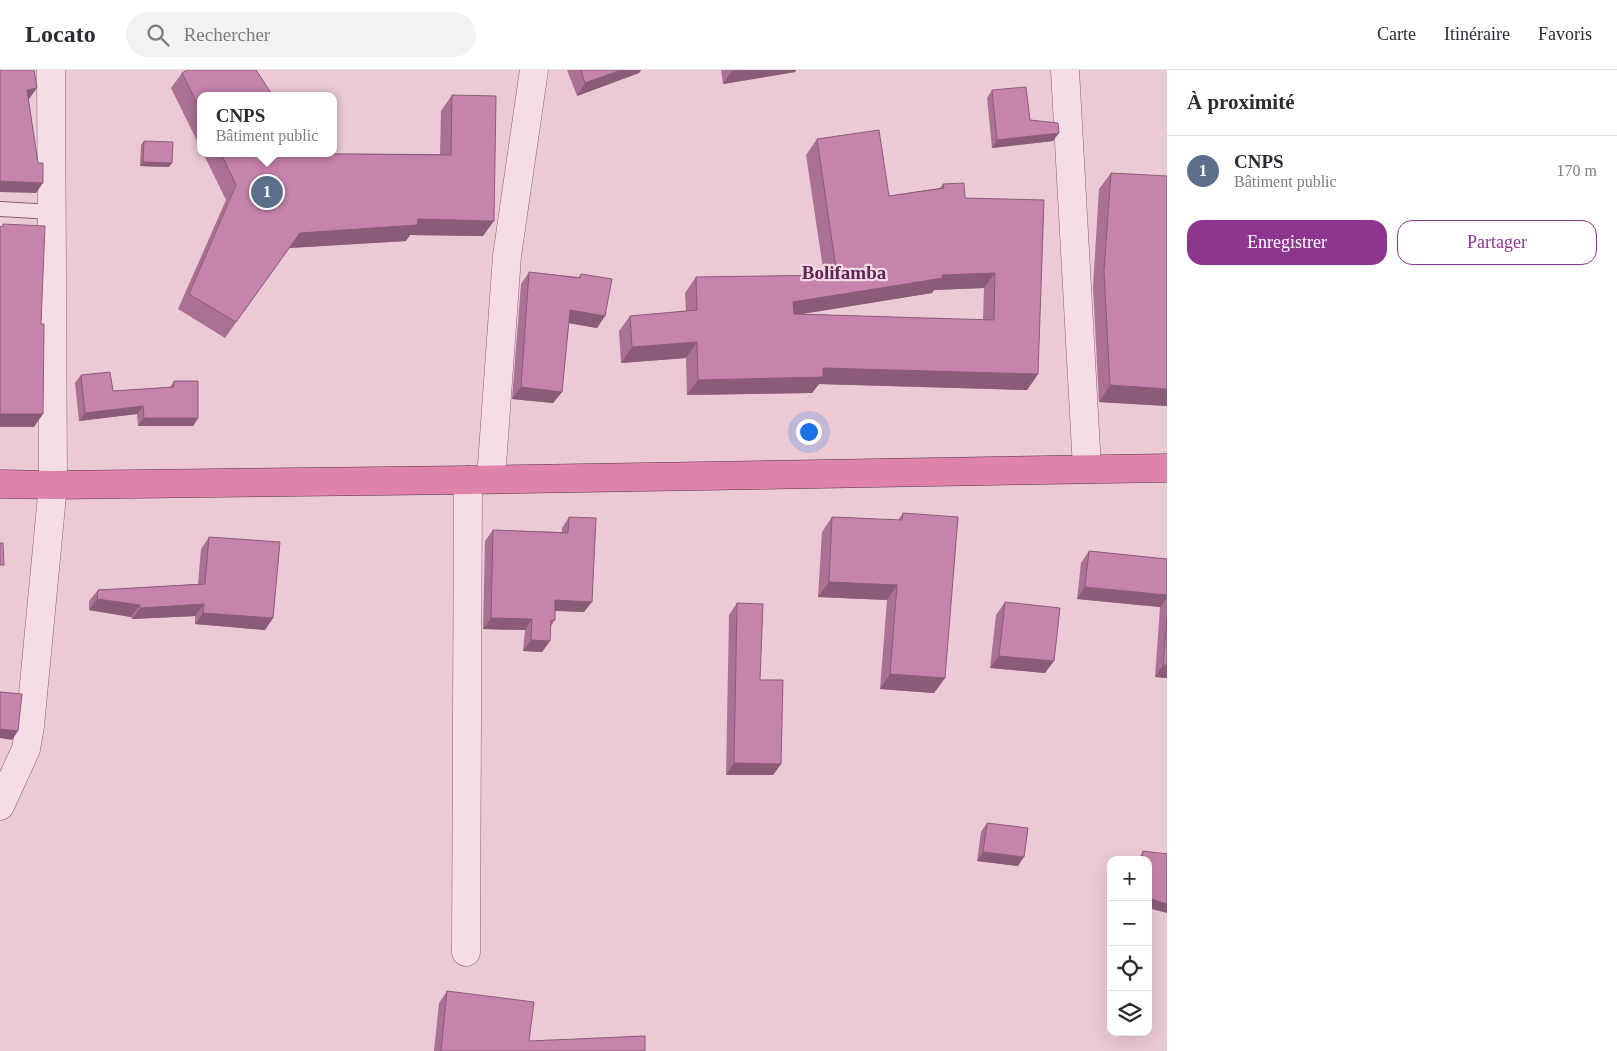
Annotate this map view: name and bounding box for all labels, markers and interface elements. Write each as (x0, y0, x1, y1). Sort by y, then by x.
search box (126, 12, 476, 57)
text: Locato (25, 21, 96, 47)
icon: search (144, 21, 172, 49)
text: Rechercher (184, 24, 270, 45)
text: Carte (1377, 24, 1416, 44)
text: Itinéraire (1444, 24, 1510, 44)
text: Favoris (1538, 24, 1592, 44)
text: À proximité (1187, 90, 1295, 114)
popup (197, 92, 337, 157)
text: CNPS (216, 105, 265, 126)
text: Bâtiment public (216, 127, 318, 144)
text: CNPS (1234, 151, 1284, 172)
text: 1 (1199, 162, 1207, 179)
text: 170 m (1557, 162, 1597, 179)
pin: 1 (251, 173, 283, 211)
text: Bâtiment public (1234, 173, 1337, 190)
button: Enregistrer (1187, 220, 1387, 265)
button: Partager (1397, 220, 1597, 265)
district label: Bolifamba (802, 262, 887, 283)
your location (796, 419, 822, 445)
map controls (1107, 856, 1152, 1036)
button: + (1107, 856, 1152, 901)
button: − (1107, 901, 1152, 946)
button: locate (1107, 946, 1152, 991)
button: layers (1107, 991, 1152, 1036)

